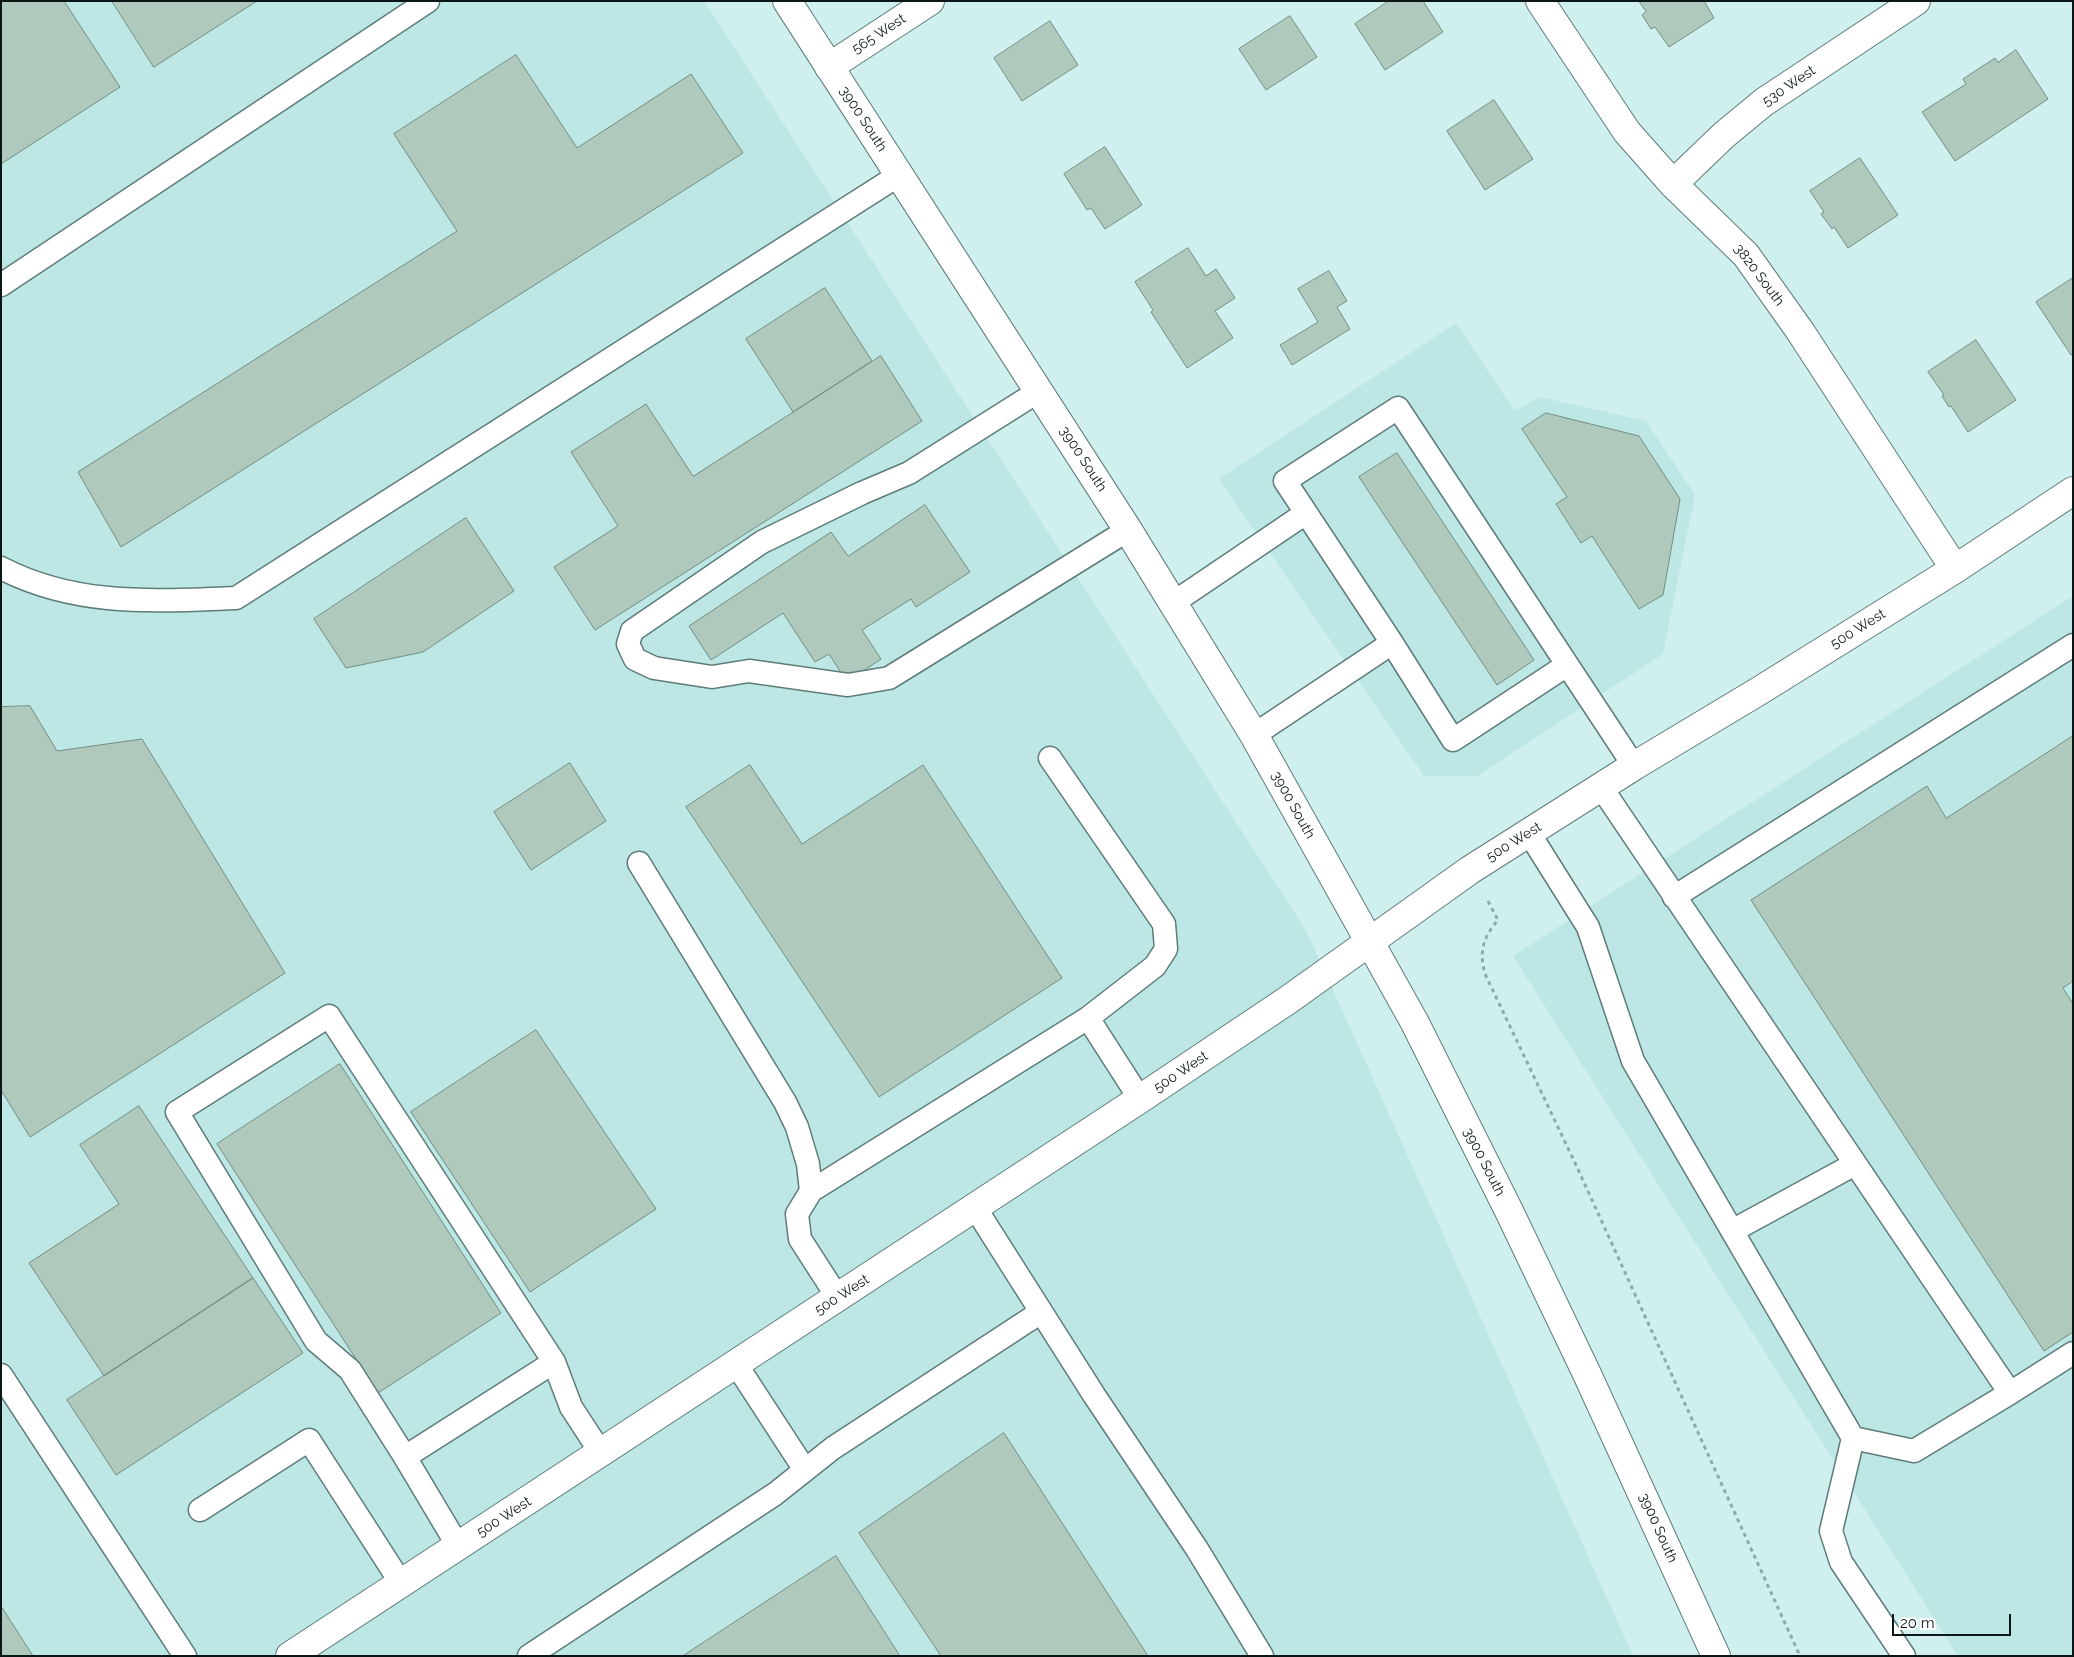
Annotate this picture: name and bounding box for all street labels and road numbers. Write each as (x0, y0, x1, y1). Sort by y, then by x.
street label: 565 West (849, 10, 909, 58)
street label: 530 West (1759, 62, 1819, 110)
street label: 3900 South (836, 83, 890, 155)
street label: 3820 South (1730, 241, 1788, 309)
street label: 3900 South (1056, 423, 1110, 495)
street label: 500 West (1827, 606, 1889, 652)
street label: 3900 South (1268, 768, 1318, 842)
street label: 500 West (1483, 819, 1545, 865)
street label: 500 West (1151, 1048, 1211, 1096)
street label: 3900 South (1460, 1125, 1508, 1199)
street label: 500 West (812, 1271, 872, 1319)
street label: 3900 South (1635, 1491, 1681, 1565)
street label: 500 West (474, 1493, 534, 1541)

